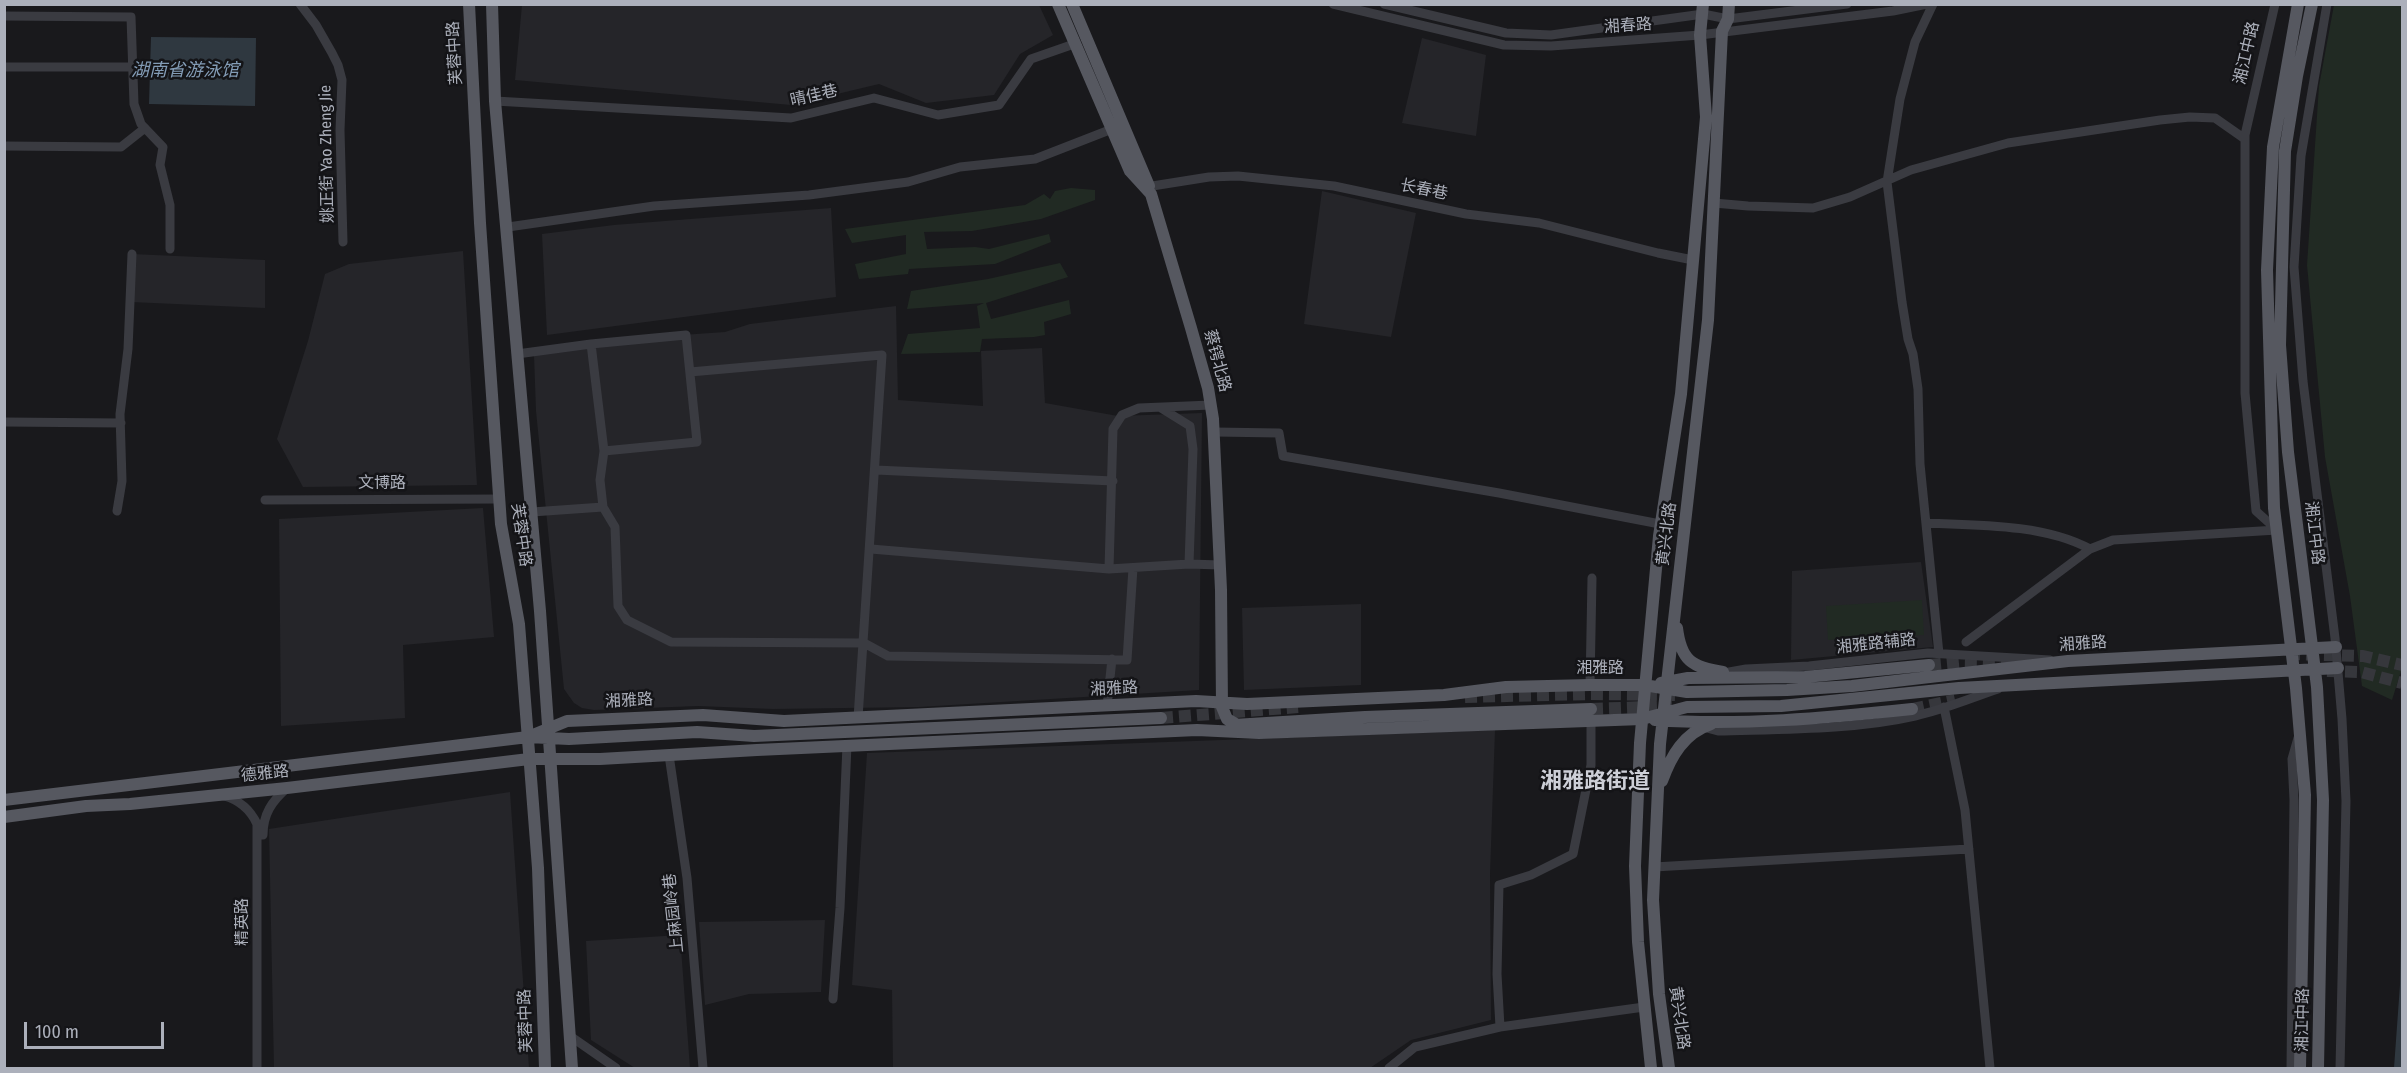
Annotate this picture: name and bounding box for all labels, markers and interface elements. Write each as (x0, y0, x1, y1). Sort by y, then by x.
street label: 湘春路 (1603, 15, 1653, 37)
street label: 湘江中路 (2230, 20, 2264, 86)
street label: 芙蓉中路 (444, 21, 466, 85)
water label: 湖南省游泳馆 (131, 60, 239, 82)
street label: 晴佳巷 (788, 81, 840, 111)
street label: 姚正街 Yao Zheng Jie (316, 85, 338, 223)
street label: 长春巷 (1399, 176, 1449, 204)
street label: 蔡锷北路 (1199, 328, 1235, 394)
street label: 文博路 (358, 474, 406, 494)
street label: 湘江中路 (2301, 500, 2327, 566)
street label: 黄兴北路 (1654, 501, 1680, 567)
street label: 芙蓉中路 (507, 502, 535, 568)
street label: 湘雅路辅路 (1835, 630, 1917, 658)
street label: 湘雅路 (2058, 633, 2108, 655)
street label: 湘雅路 (1576, 659, 1624, 679)
street label: 湘雅路 (1090, 678, 1138, 700)
street label: 湘雅路 (605, 690, 653, 712)
street label: 德雅路 (240, 762, 290, 786)
district label: 湘雅路街道 (1540, 769, 1650, 795)
street label: 上麻园岭巷 (660, 872, 688, 954)
street label: 精英路 (233, 898, 253, 946)
street label: 黄兴北路 (1665, 985, 1693, 1051)
street label: 湘江中路 (2293, 988, 2313, 1052)
street label: 芙蓉中路 (515, 989, 537, 1053)
scale bar (27, 1010, 166, 1048)
text: 100 m (35, 1021, 79, 1043)

